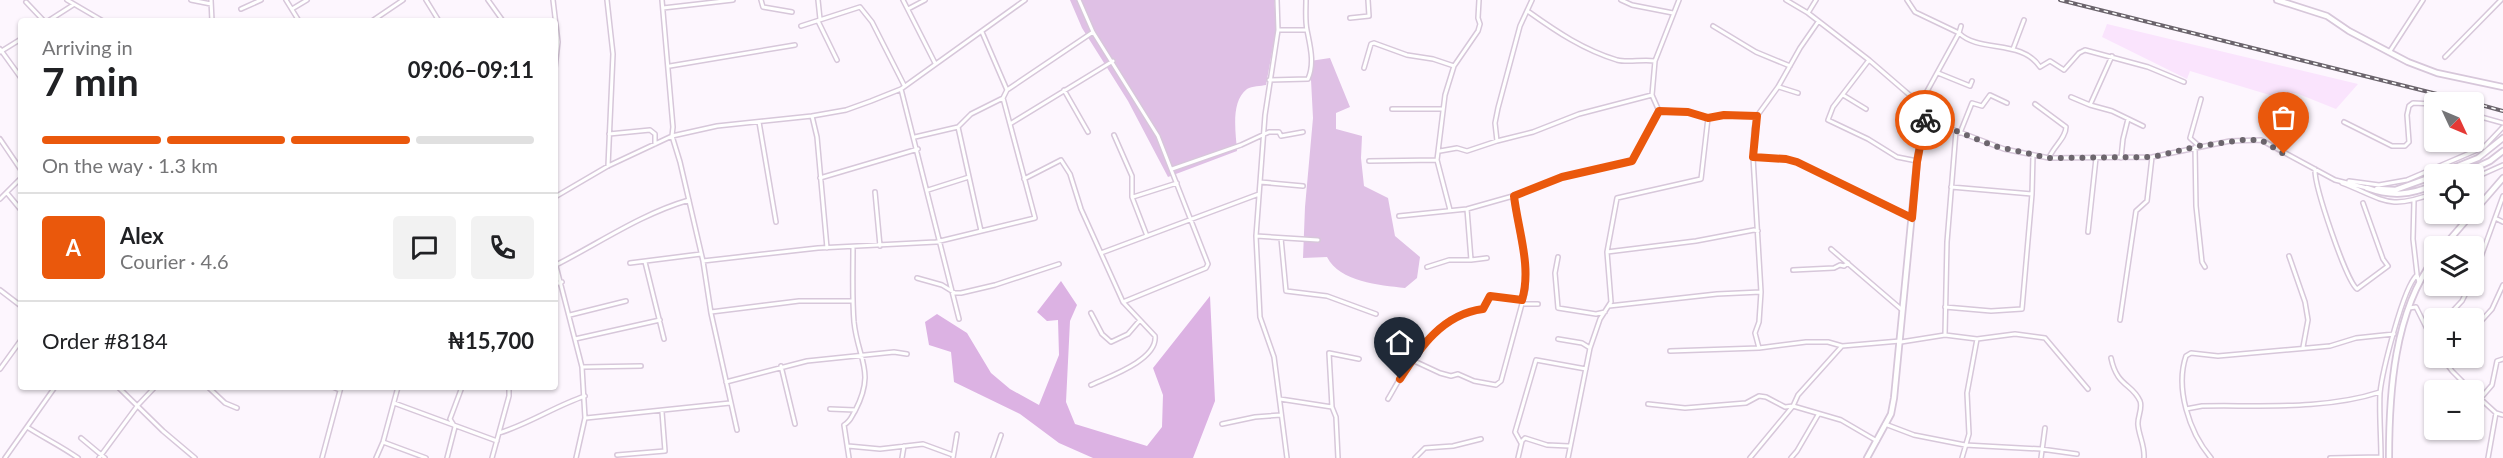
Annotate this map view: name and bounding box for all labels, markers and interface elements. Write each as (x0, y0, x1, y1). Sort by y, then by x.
text: Arriving in (42, 35, 133, 59)
text: 09:06–09:11 (408, 56, 534, 83)
text: 7 min (42, 58, 139, 104)
courier (1895, 90, 1955, 150)
pin (2258, 92, 2309, 154)
north arrow (2424, 92, 2484, 152)
map controls (2424, 92, 2484, 440)
icon: bag (2267, 101, 2300, 134)
icon: bike (1909, 104, 1942, 137)
text: On the way · 1.3 km (42, 153, 218, 177)
button: locate (2424, 164, 2484, 224)
button: chat (393, 216, 456, 279)
button: phone (471, 216, 534, 279)
text: Alex (120, 222, 164, 249)
text: A (66, 234, 81, 261)
button: layers (2424, 236, 2484, 296)
text: Courier · 4.6 (120, 249, 229, 273)
button: + (2424, 308, 2484, 368)
pin (1374, 317, 1425, 379)
icon: home (1383, 326, 1416, 359)
text: Order #8184 (42, 327, 168, 354)
text: ₦15,700 (447, 327, 534, 354)
button: − (2424, 380, 2484, 440)

